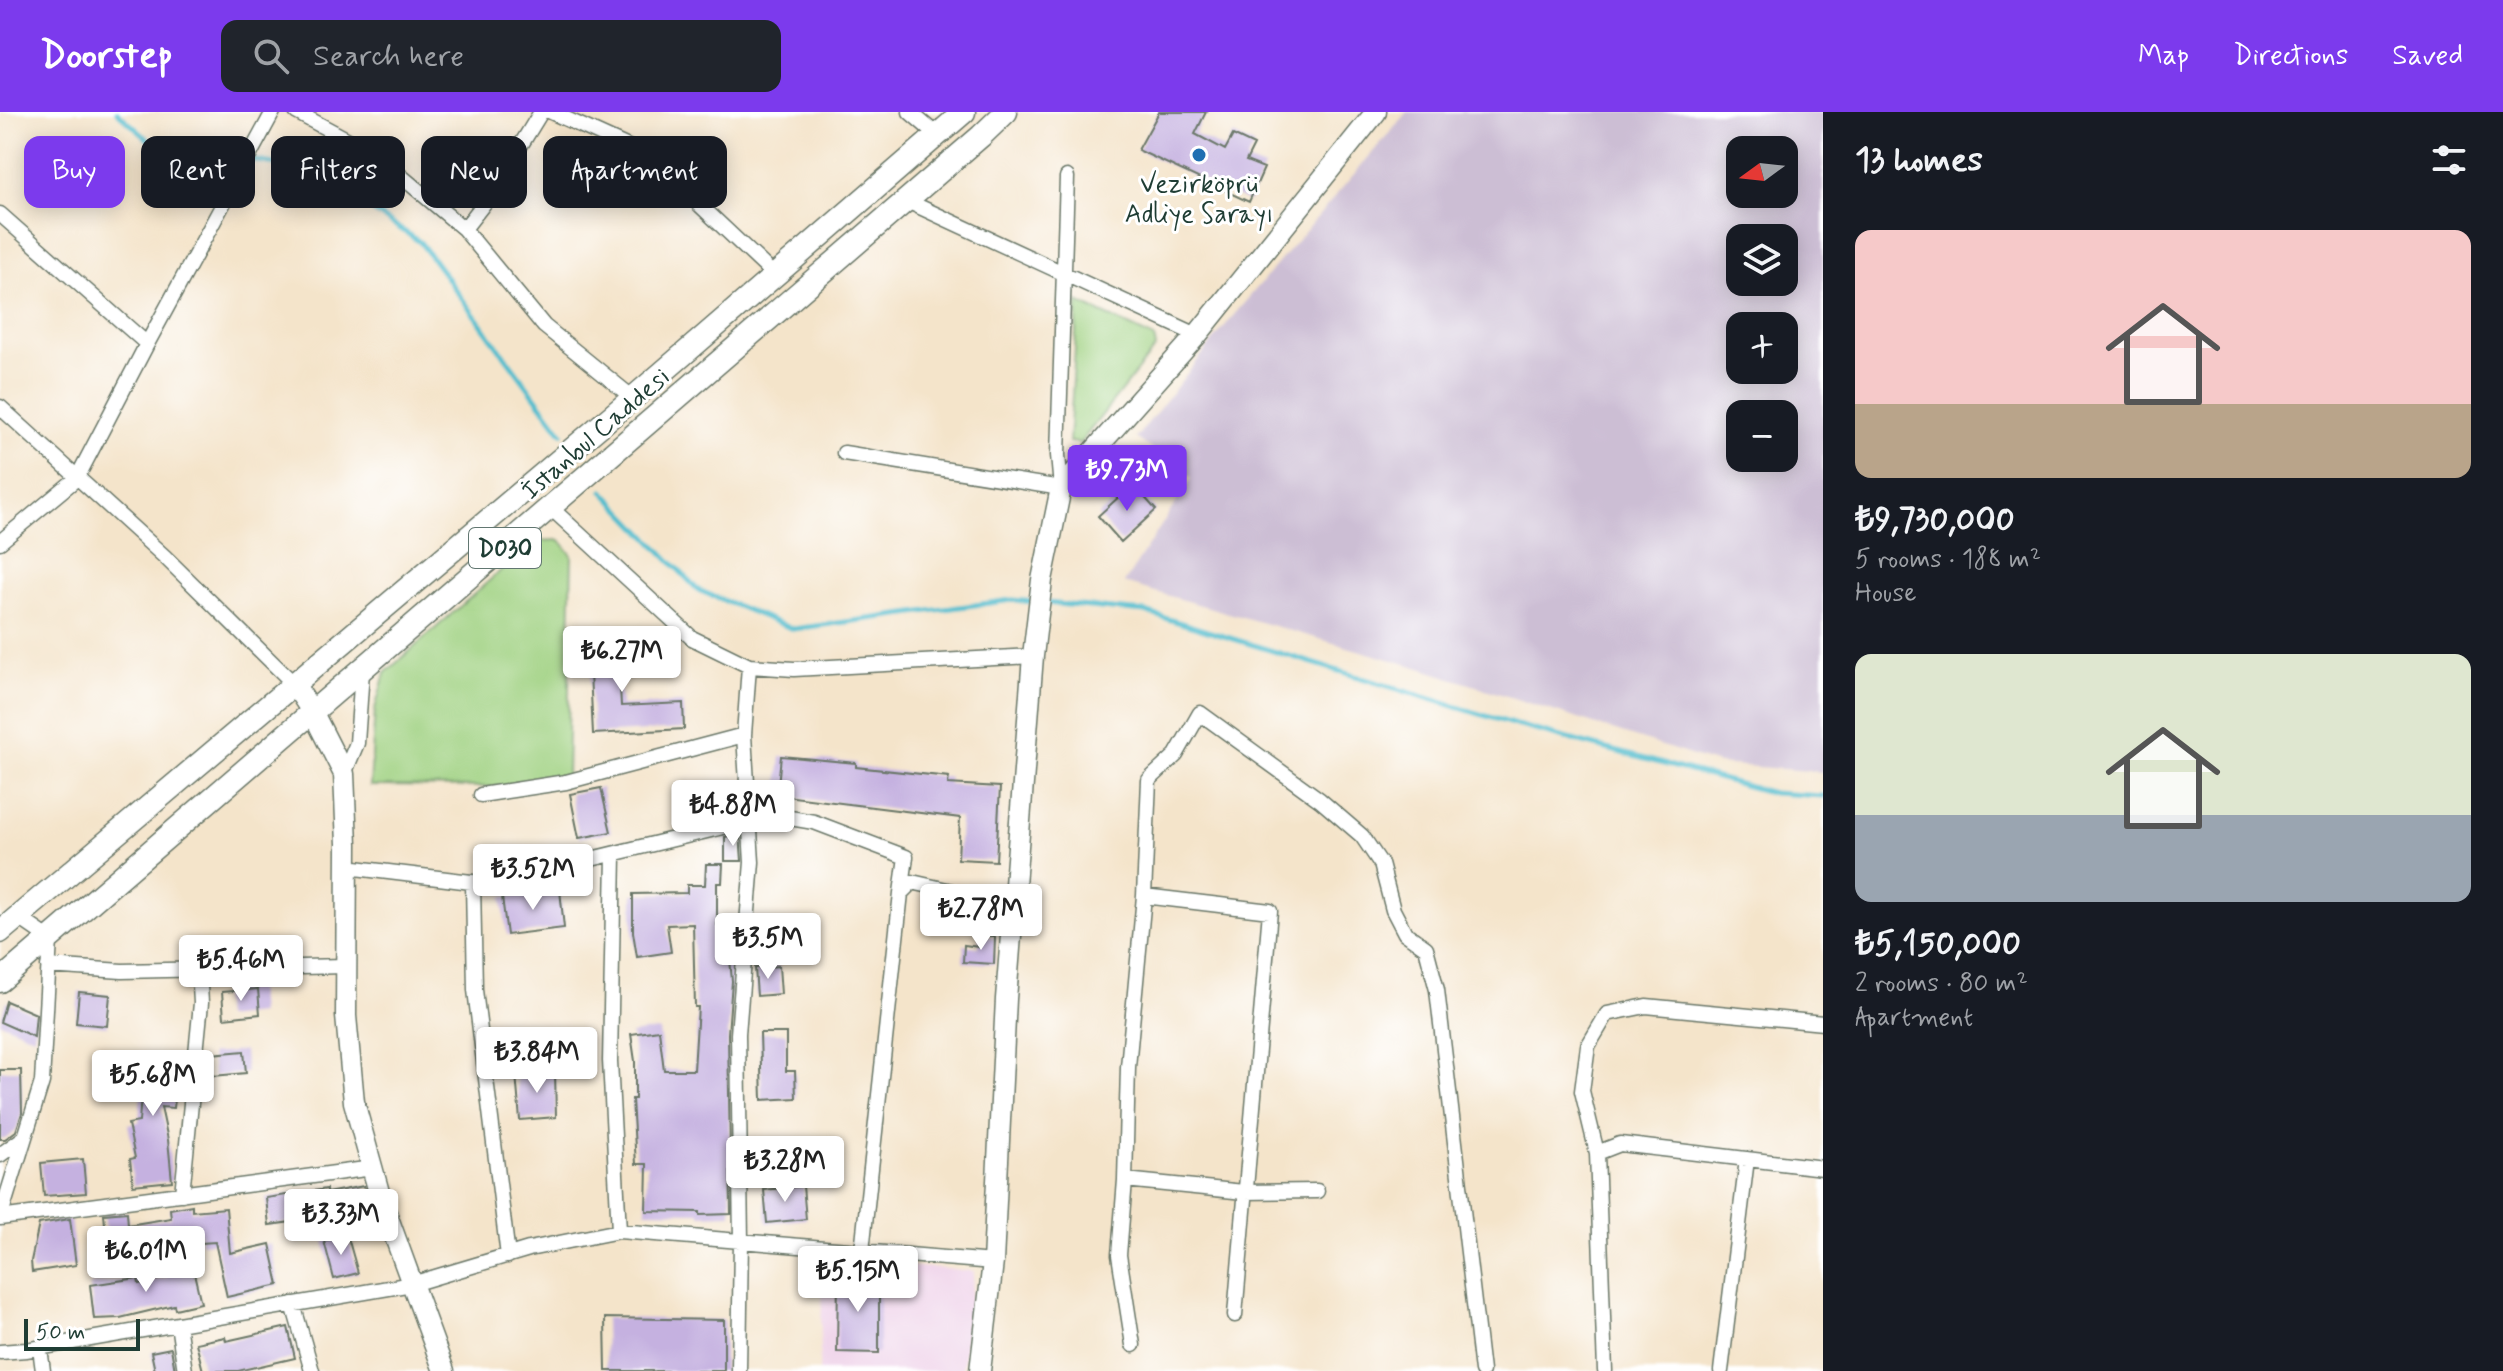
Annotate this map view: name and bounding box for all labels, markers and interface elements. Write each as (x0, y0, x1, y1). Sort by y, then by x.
search box (221, 20, 781, 92)
text: Doorstep (40, 32, 173, 81)
icon: search (249, 34, 293, 78)
text: Search here (313, 37, 464, 76)
text: Map (2138, 38, 2189, 75)
text: Directions (2233, 38, 2348, 75)
text: Saved (2392, 38, 2463, 75)
chip: Buy (24, 136, 125, 208)
chip: Rent (141, 136, 255, 208)
chip: Filters (271, 136, 405, 208)
chip: New (421, 136, 527, 208)
chip: Apartment (543, 136, 727, 208)
north arrow (1726, 136, 1798, 208)
map controls (1726, 136, 1798, 472)
text: 13 homes (1855, 138, 1983, 183)
icon: filters (2427, 138, 2471, 182)
marker: Vezirköprü Adliye Sarayı (1190, 146, 1208, 164)
place label: Vezirköprü Adliye Sarayı (1125, 168, 1273, 232)
button: layers (1726, 224, 1798, 296)
icon: home (2091, 282, 2235, 426)
button: + (1726, 312, 1798, 384)
street label: İstanbul Caddesi (515, 361, 678, 508)
button: − (1726, 400, 1798, 472)
pin: ₺9.73M (1062, 445, 1192, 513)
text: ₺9.73M (1086, 454, 1168, 488)
text: ₺9,730,000 (1855, 498, 2015, 543)
road number: D030 (469, 528, 541, 568)
text: 5 rooms · 188 m² (1855, 543, 2041, 577)
text: House (1855, 577, 1916, 611)
pin: ₺6.27M (557, 626, 687, 694)
text: ₺6.27M (581, 635, 663, 669)
icon: home (2091, 706, 2235, 850)
pin: ₺4.88M (668, 780, 798, 848)
text: ₺4.88M (689, 789, 777, 823)
pin: ₺3.52M (468, 844, 598, 912)
text: ₺3.52M (491, 853, 575, 887)
pin: ₺2.78M (916, 884, 1046, 952)
text: ₺2.78M (938, 893, 1024, 927)
pin: ₺3.5M (712, 913, 824, 981)
text: ₺3.5M (733, 922, 803, 956)
text: ₺5,150,000 (1855, 922, 2021, 967)
pin: ₺5.46M (176, 935, 306, 1003)
text: ₺5.46M (197, 944, 285, 978)
text: 2 rooms · 80 m² (1855, 967, 2028, 1001)
text: Apartment (1855, 1001, 1973, 1035)
pin: ₺3.84M (472, 1027, 602, 1095)
text: ₺3.84M (494, 1036, 580, 1070)
pin: ₺5.68M (88, 1050, 218, 1118)
text: ₺5.68M (110, 1059, 196, 1093)
pin: ₺3.28M (720, 1136, 850, 1204)
text: ₺3.28M (744, 1145, 826, 1179)
pin: ₺3.33M (276, 1189, 406, 1257)
text: ₺3.33M (302, 1198, 380, 1232)
pin: ₺6.01M (81, 1226, 211, 1294)
text: ₺6.01M (105, 1235, 187, 1269)
pin: ₺5.15M (793, 1246, 923, 1314)
text: ₺5.15M (816, 1255, 900, 1289)
scale bar (24, 1315, 140, 1351)
text: 50 m (36, 1319, 85, 1347)

